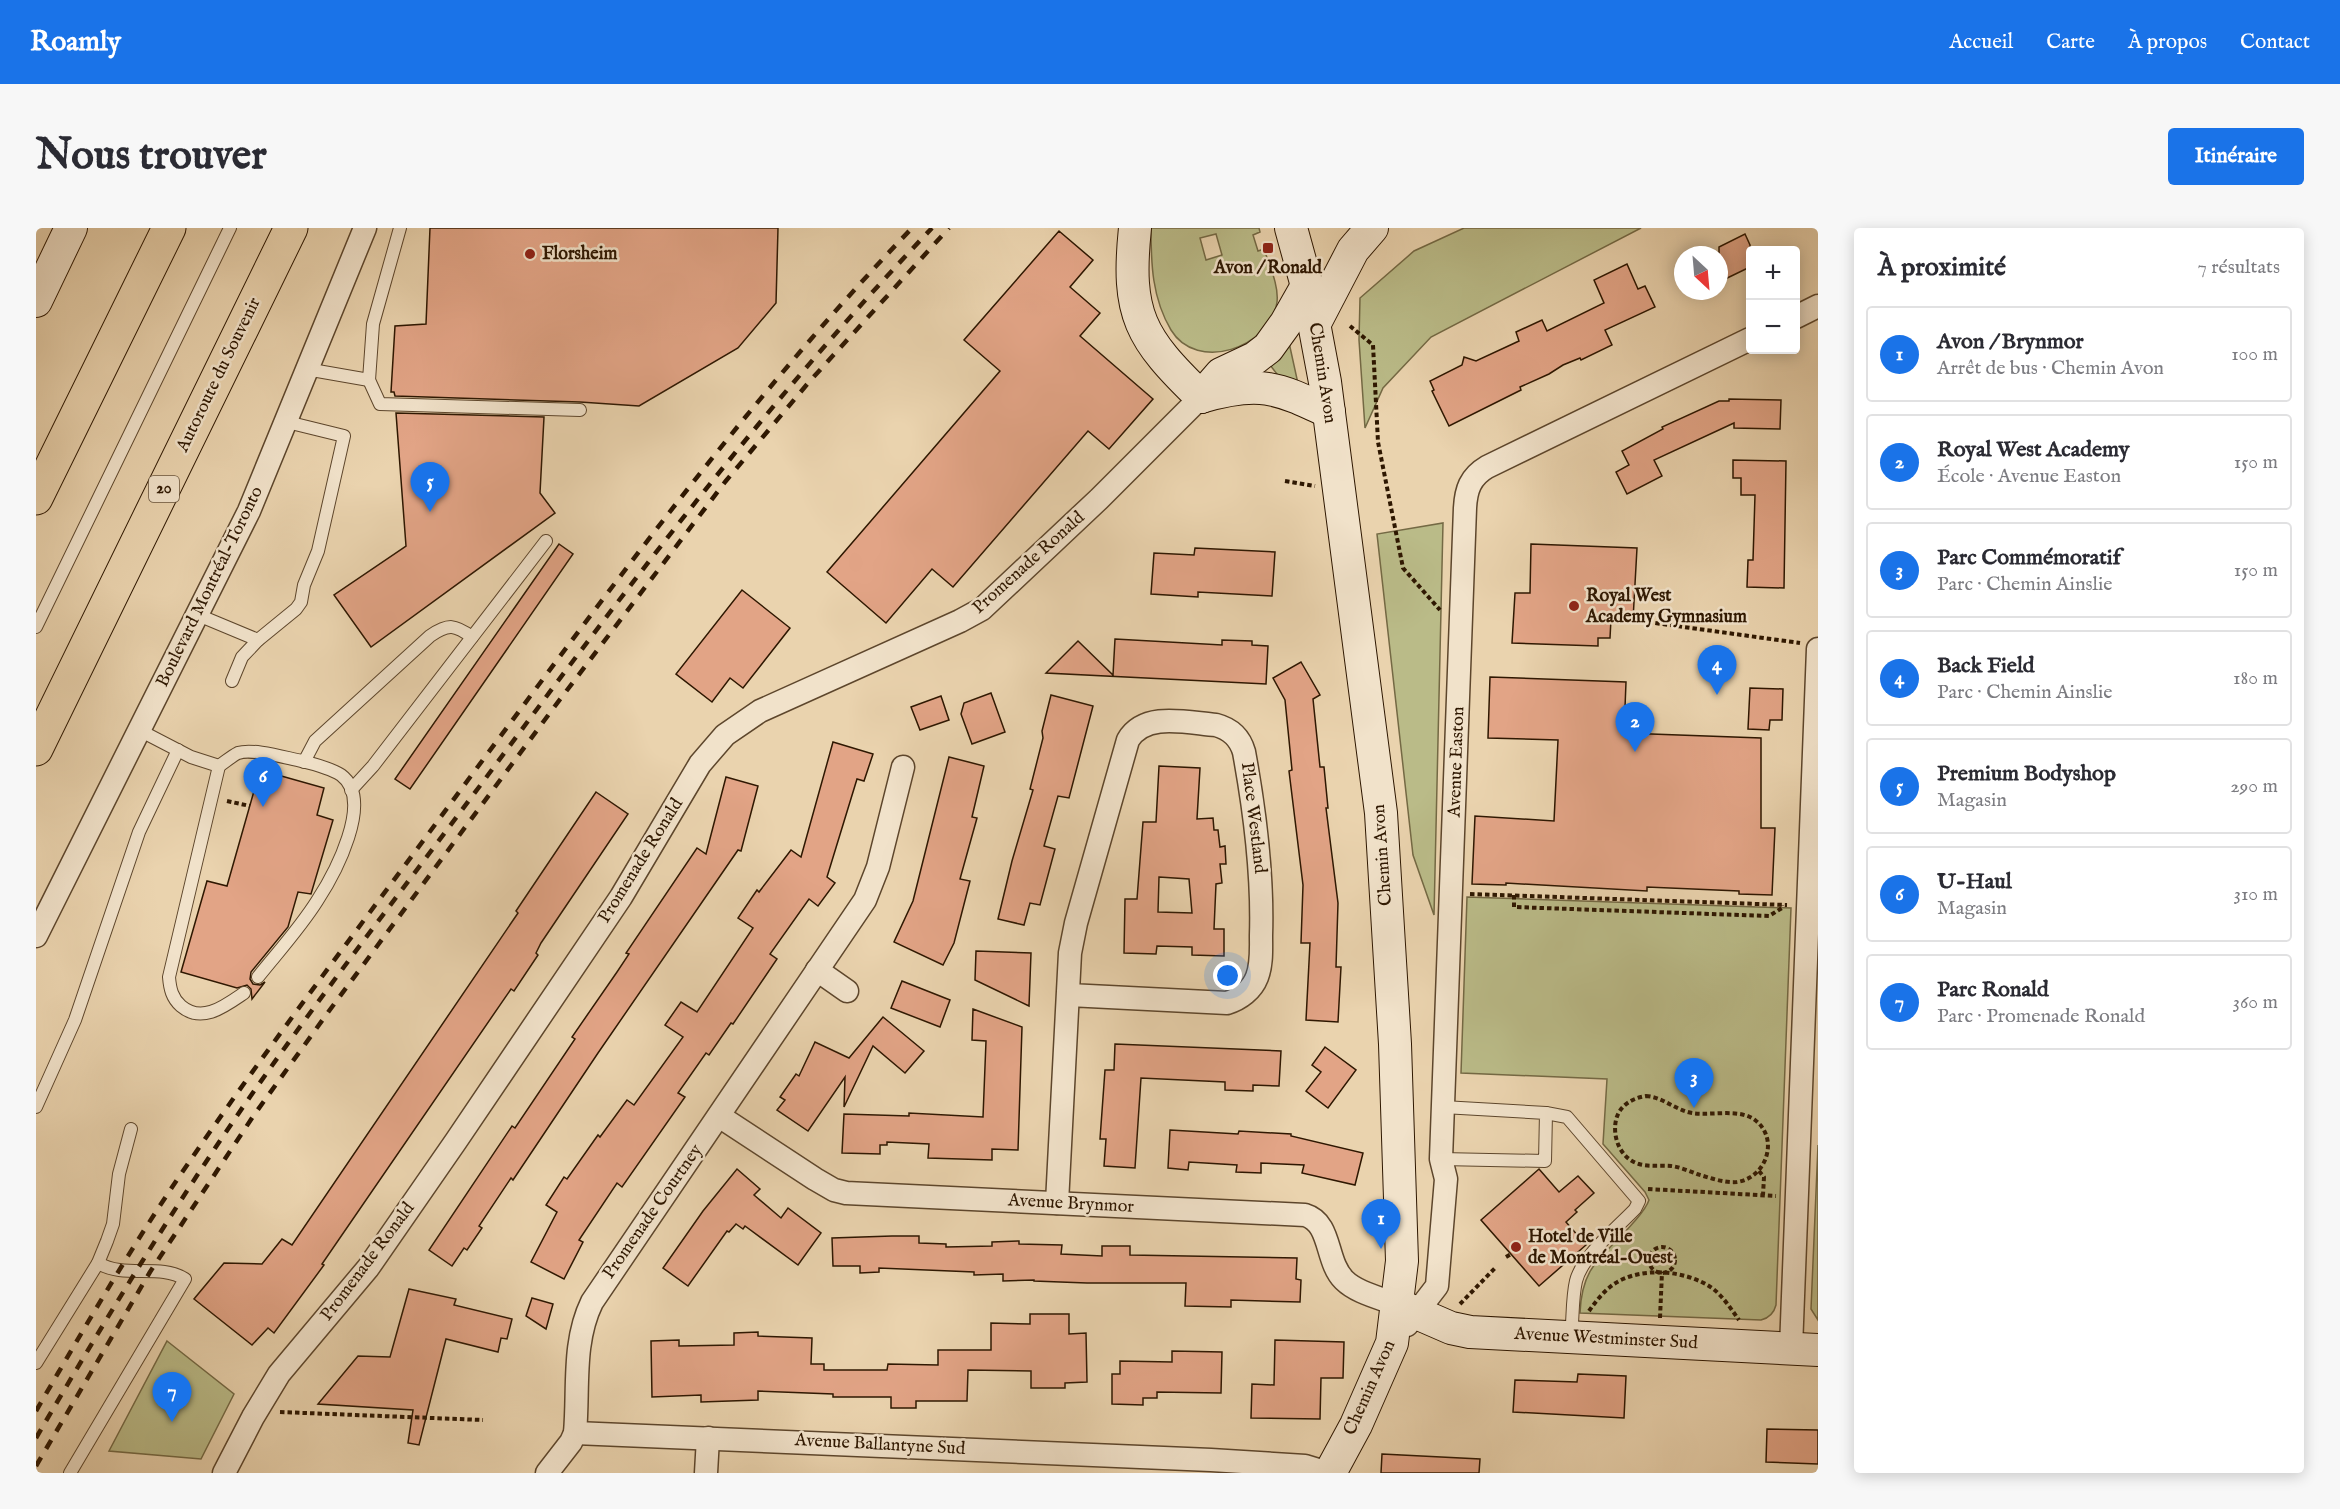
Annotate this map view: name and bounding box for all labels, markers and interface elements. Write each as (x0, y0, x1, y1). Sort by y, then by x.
text: Roamly (30, 25, 121, 60)
text: Accueil (1949, 29, 2013, 56)
text: Carte (2046, 29, 2095, 56)
text: À propos (2128, 29, 2207, 56)
text: Contact (2240, 29, 2310, 56)
button: Itinéraire (2168, 128, 2304, 185)
text: Nous trouver (36, 130, 267, 183)
marker: Avon / Ronald (1261, 241, 1275, 255)
place label: Florsheim (542, 243, 617, 266)
north arrow (1674, 246, 1728, 300)
map controls (1746, 246, 1800, 354)
button: + (1746, 246, 1800, 300)
marker: Florsheim (523, 247, 537, 261)
text: À proximité (1878, 251, 2006, 284)
text: 7 résultats (2197, 255, 2280, 280)
place label: Avon / Ronald (1213, 257, 1322, 280)
street label: Autoroute du Souvenir (171, 293, 267, 457)
button: − (1746, 300, 1800, 354)
street label: Chemin Avon (1303, 321, 1341, 425)
text: Avon / Brynmor (1937, 328, 2084, 356)
text: 1 (1896, 342, 1903, 367)
text: 100 m (2231, 342, 2278, 367)
text: Arrêt de bus · Chemin Avon (1937, 356, 2164, 381)
text: Royal West Academy (1937, 436, 2130, 464)
text: 2 (1895, 450, 1904, 475)
text: 150 m (2234, 450, 2278, 475)
pin: 5 (410, 462, 450, 512)
text: École · Avenue Easton (1937, 464, 2121, 489)
road number: 20 (149, 476, 179, 502)
street label: Boulevard Montréal-Toronto (151, 483, 269, 691)
street label: Promenade Ronald (968, 506, 1090, 619)
text: Parc Commémoratif (1937, 544, 2121, 572)
text: 3 (1896, 558, 1903, 583)
text: 150 m (2234, 558, 2278, 583)
text: Parc · Chemin Ainslie (1937, 572, 2113, 597)
place label: Royal West Academy Gymnasium (1585, 585, 1747, 629)
marker: Royal West Academy Gymnasium (1567, 599, 1581, 613)
pin: 4 (1698, 646, 1736, 695)
text: Back Field (1937, 652, 2035, 680)
text: 4 (1895, 666, 1904, 691)
text: 180 m (2233, 666, 2278, 691)
text: Parc · Chemin Ainslie (1937, 680, 2113, 705)
pin: 2 (1616, 702, 1654, 752)
street label: Avenue Easton (1444, 706, 1470, 819)
pin: 6 (244, 758, 282, 807)
text: Premium Bodyshop (1937, 760, 2116, 788)
street label: Place Westland (1235, 761, 1271, 875)
text: 5 (1896, 774, 1903, 799)
text: 290 m (2230, 774, 2278, 799)
text: Magasin (1937, 788, 2007, 813)
street label: Promenade Ronald (593, 794, 689, 928)
street label: Chemin Avon (1368, 803, 1398, 907)
text: U-Haul (1937, 868, 2012, 896)
text: 6 (1895, 882, 1904, 907)
text: 310 m (2234, 882, 2278, 907)
text: Magasin (1937, 896, 2007, 921)
your location (1213, 961, 1242, 990)
text: Parc Ronald (1937, 976, 2049, 1004)
text: 7 (1895, 990, 1904, 1015)
text: 360 m (2232, 990, 2278, 1015)
text: Parc · Promenade Ronald (1937, 1004, 2145, 1029)
pin: 3 (1674, 1058, 1714, 1108)
street label: Promenade Courtney (598, 1140, 708, 1284)
street label: Avenue Brynmor (1006, 1189, 1135, 1219)
street label: Promenade Ronald (316, 1198, 420, 1326)
pin: 1 (1362, 1200, 1400, 1249)
place label: Hotel de Ville de Montréal-Ouest (1528, 1226, 1674, 1270)
marker: Hotel de Ville de Montréal-Ouest (1509, 1240, 1523, 1254)
street label: Avenue Westminster Sud (1513, 1323, 1699, 1355)
street label: Chemin Avon (1339, 1336, 1401, 1439)
pin: 7 (152, 1372, 192, 1422)
street label: Avenue Ballantyne Sud (793, 1429, 966, 1461)

